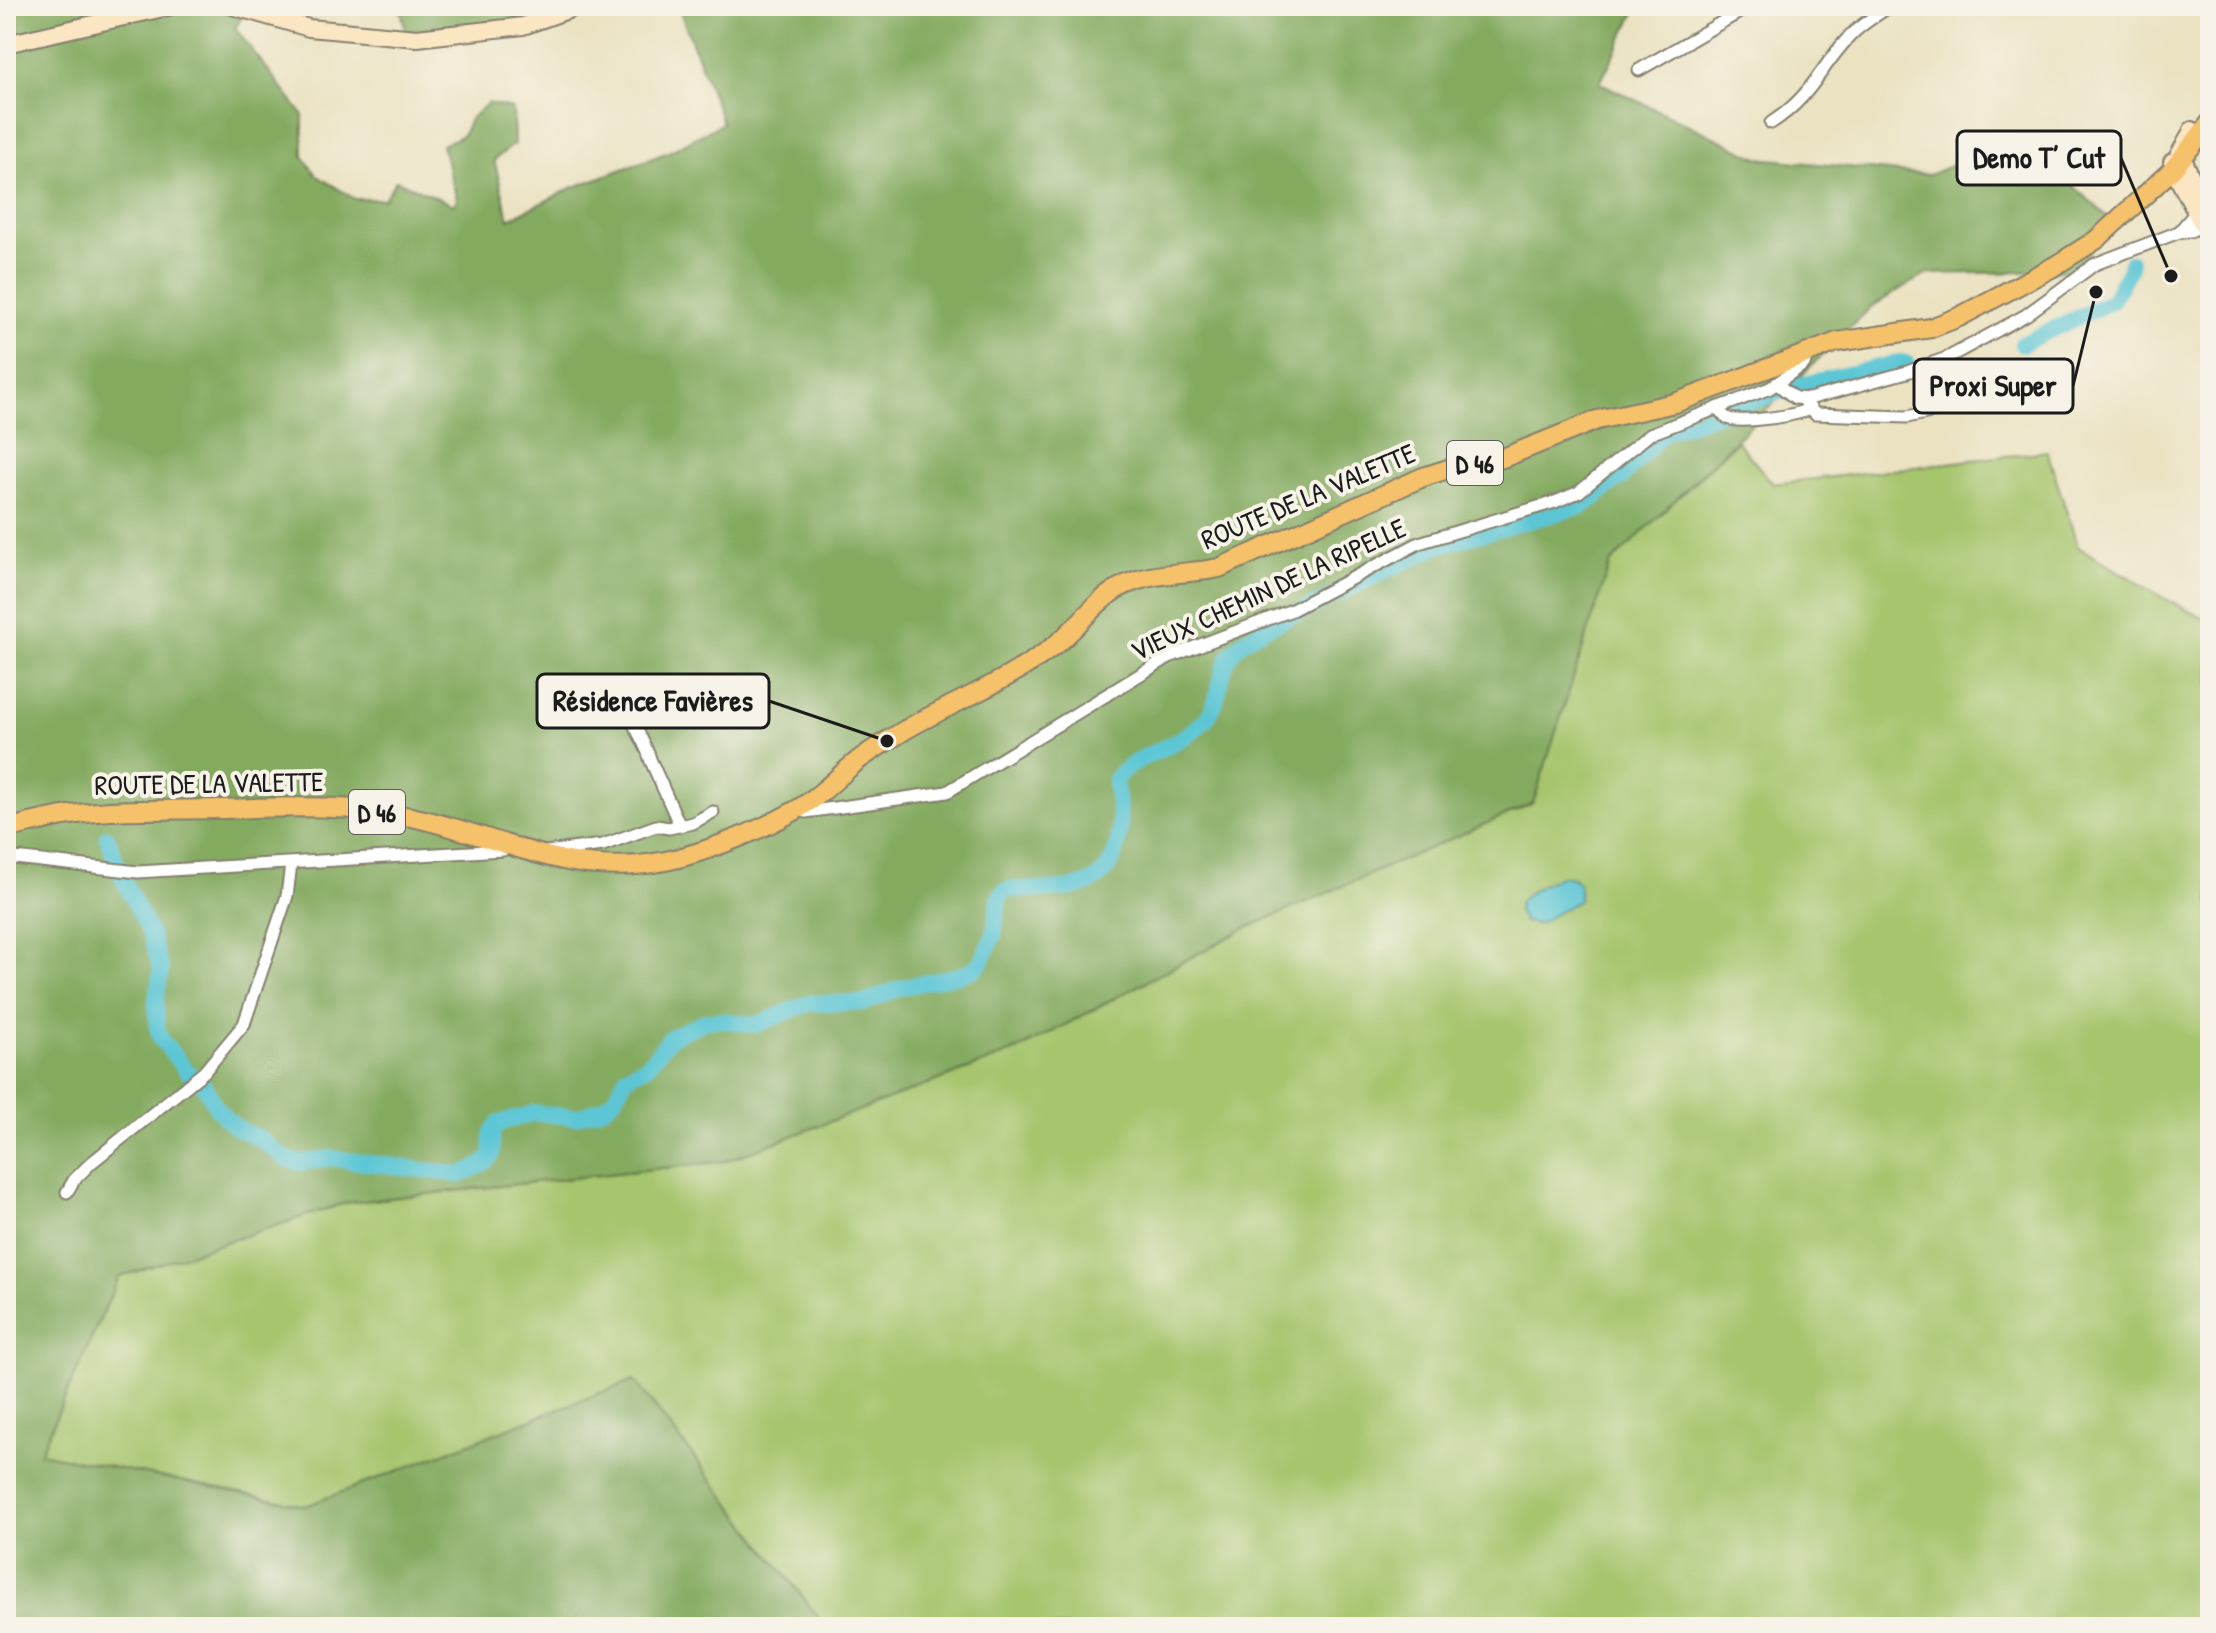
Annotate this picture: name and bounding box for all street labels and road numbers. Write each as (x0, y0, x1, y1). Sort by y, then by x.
street label: ROUTE DE LA VALETTE (1195, 434, 1421, 558)
road number: D 46 (1447, 441, 1503, 485)
street label: VIEUX CHEMIN DE LA RIPELLE (1124, 508, 1412, 670)
street label: ROUTE DE LA VALETTE (94, 762, 324, 804)
road number: D 46 (349, 790, 405, 834)

